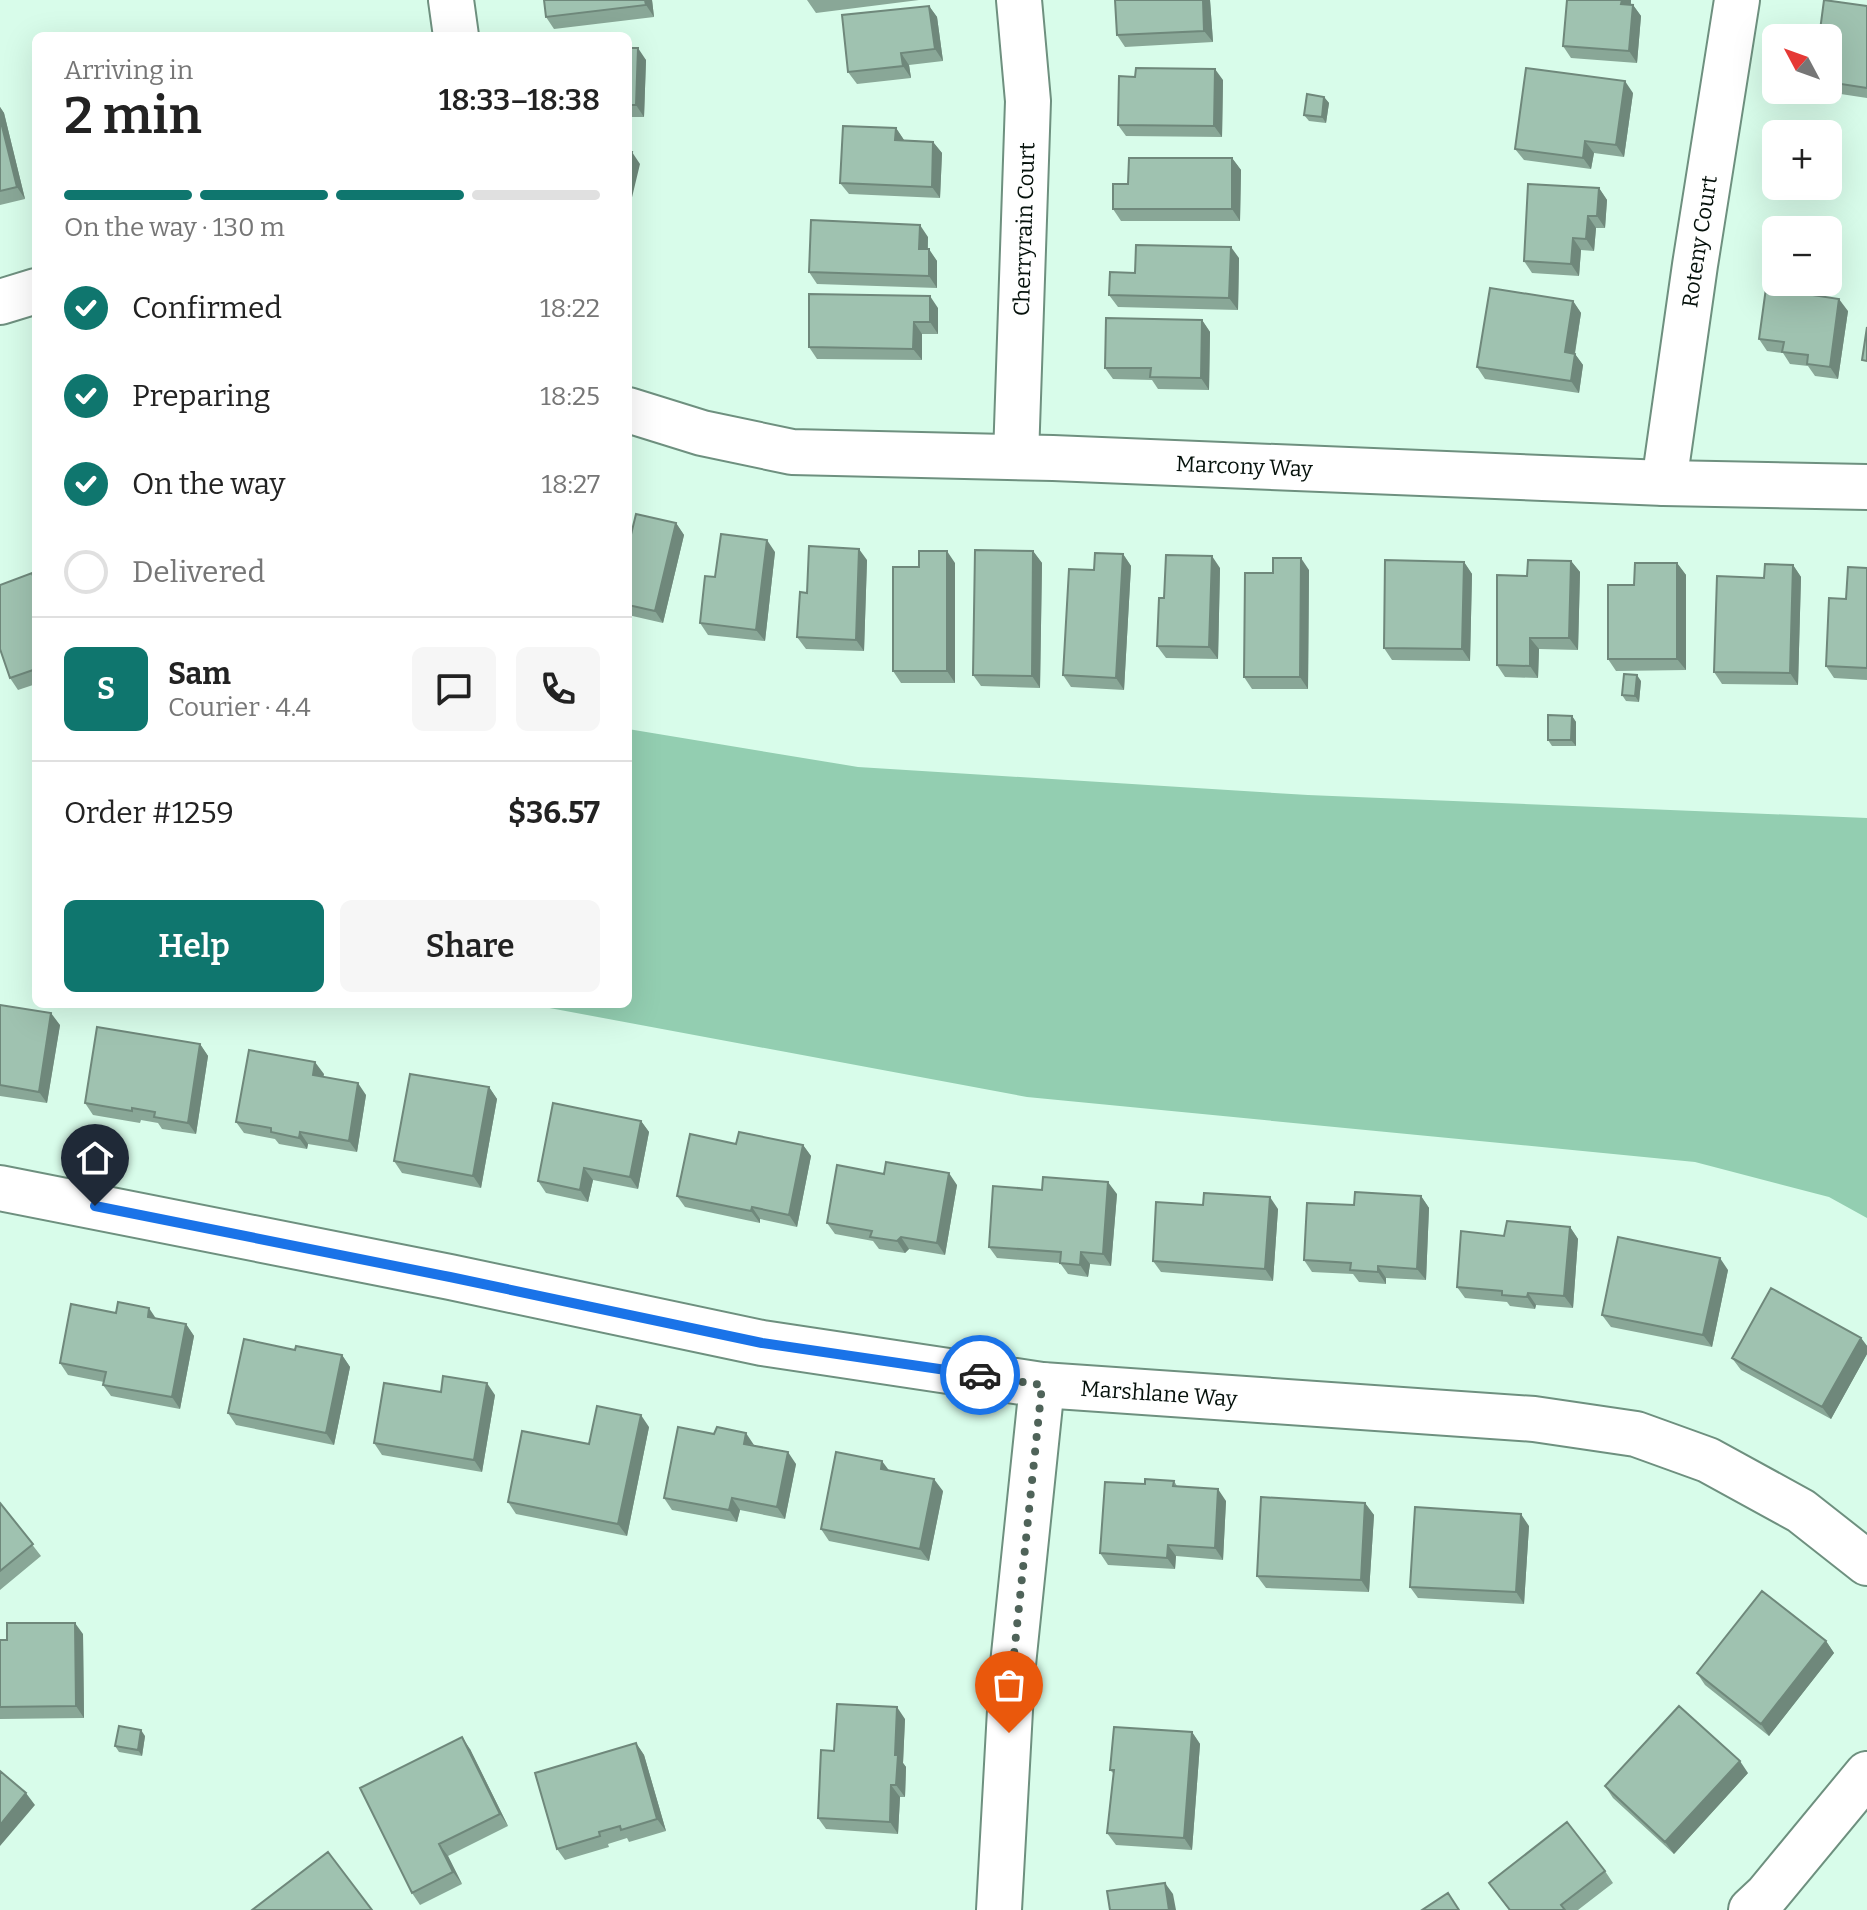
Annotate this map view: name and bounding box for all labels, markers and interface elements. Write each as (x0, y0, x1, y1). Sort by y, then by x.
north arrow (1762, 24, 1842, 104)
map controls (1762, 24, 1842, 296)
text: Arriving in (64, 55, 193, 86)
text: 18:33–18:38 (439, 82, 600, 118)
text: 2 min (64, 84, 202, 147)
button: + (1762, 120, 1842, 200)
street label: Cherryrain Court (1007, 142, 1040, 316)
street label: Roteny Court (1676, 174, 1722, 309)
text: On the way · 130 m (64, 212, 285, 243)
button: − (1762, 216, 1842, 296)
icon: check (64, 286, 108, 330)
text: Confirmed (132, 290, 282, 326)
text: 18:22 (540, 293, 600, 324)
icon: check (64, 374, 108, 418)
text: Preparing (132, 378, 270, 414)
text: 18:25 (540, 381, 600, 412)
street label: Marcony Way (1175, 450, 1314, 482)
icon: check (64, 462, 108, 506)
text: On the way (132, 466, 285, 502)
text: 18:27 (541, 469, 600, 500)
text: Delivered (132, 554, 265, 590)
button: chat (412, 647, 496, 731)
button: phone (516, 647, 600, 731)
text: Sam (168, 656, 231, 692)
text: S (97, 671, 115, 707)
text: Courier · 4.4 (168, 692, 311, 723)
text: Order #1259 (64, 795, 234, 831)
text: $36.57 (508, 795, 600, 831)
button: Help (64, 900, 324, 992)
button: Share (340, 900, 600, 992)
pin (61, 1124, 129, 1206)
icon: home (73, 1136, 117, 1180)
courier (940, 1335, 1020, 1415)
icon: car (958, 1353, 1002, 1397)
street label: Marshlane Way (1080, 1374, 1239, 1412)
pin (975, 1651, 1043, 1733)
icon: bag (987, 1663, 1031, 1707)

